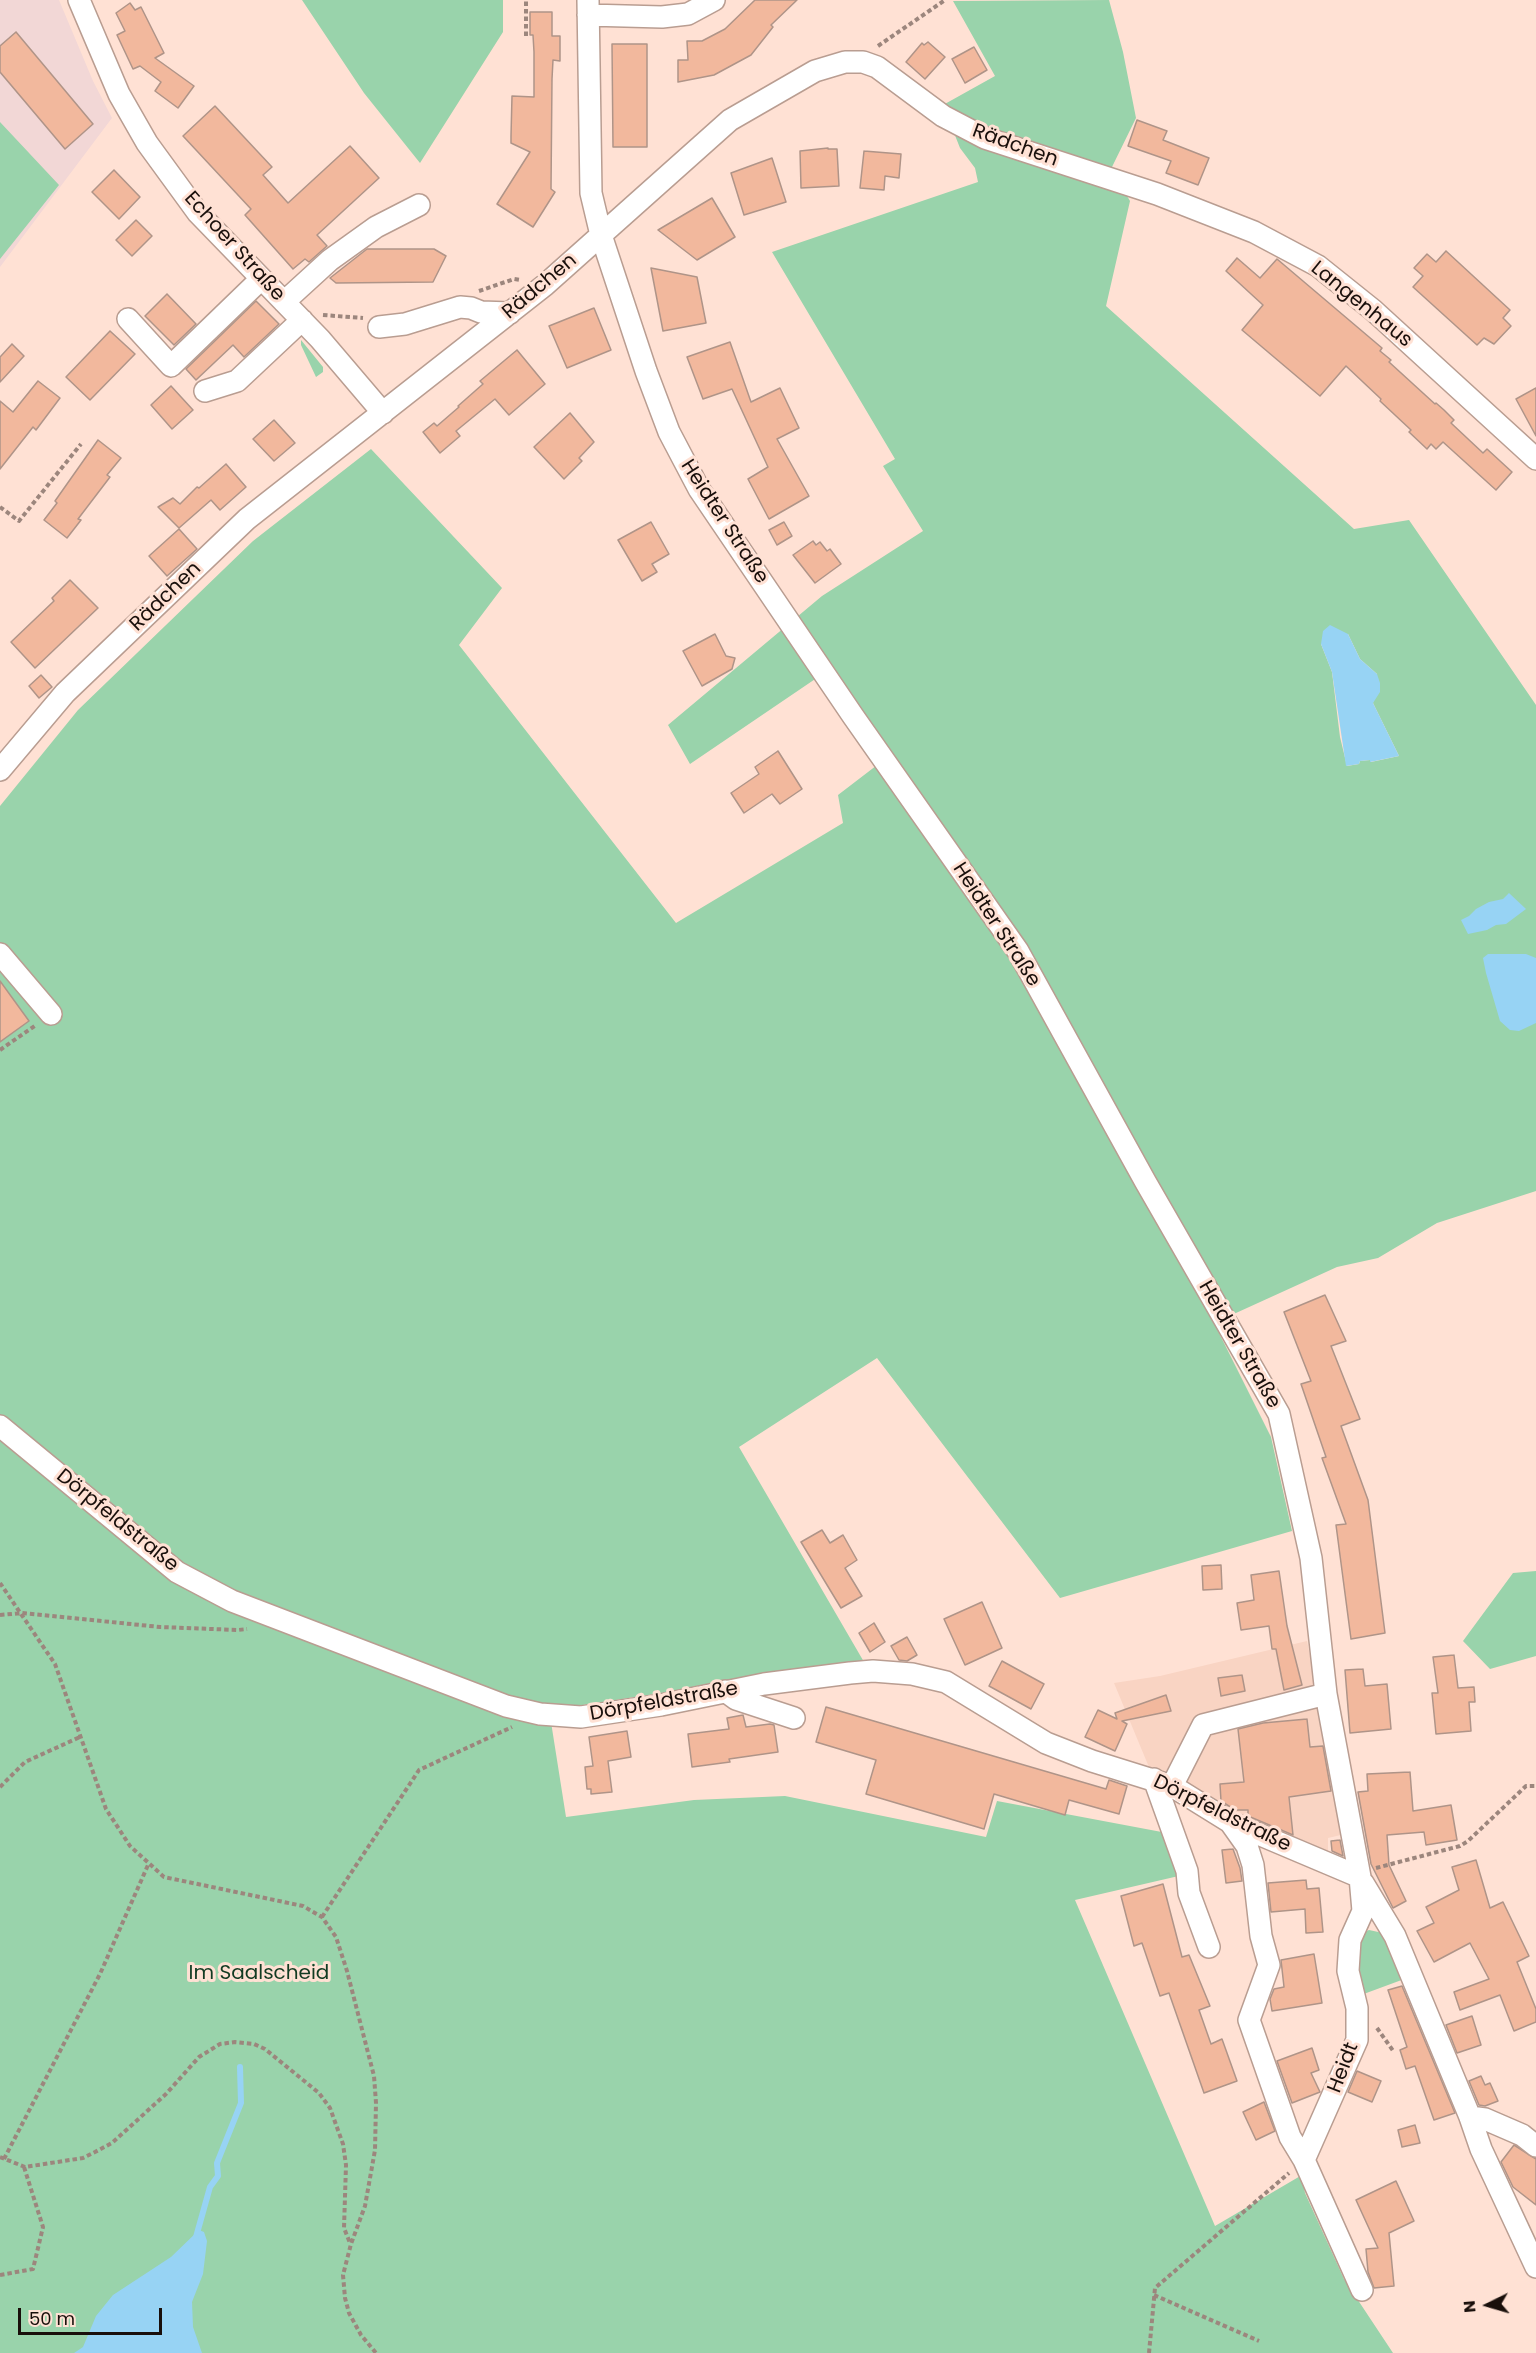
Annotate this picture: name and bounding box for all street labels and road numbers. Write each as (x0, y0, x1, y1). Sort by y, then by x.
street label: Rädchen (969, 119, 1061, 173)
street label: Echoer Straße (179, 187, 289, 307)
street label: Rädchen (498, 249, 582, 325)
street label: Langenhaus (1306, 257, 1416, 353)
street label: Heidter Straße (675, 455, 773, 589)
street label: Rädchen (126, 557, 206, 637)
street label: Heidter Straße (947, 858, 1045, 992)
street label: Heidter Straße (1193, 1277, 1285, 1413)
street label: Dörpfeldstraße (51, 1464, 183, 1578)
street label: Dörpfeldstraße (588, 1677, 740, 1727)
street label: Dörpfeldstraße (1149, 1770, 1295, 1858)
street label: Heidt (1323, 2039, 1365, 2097)

